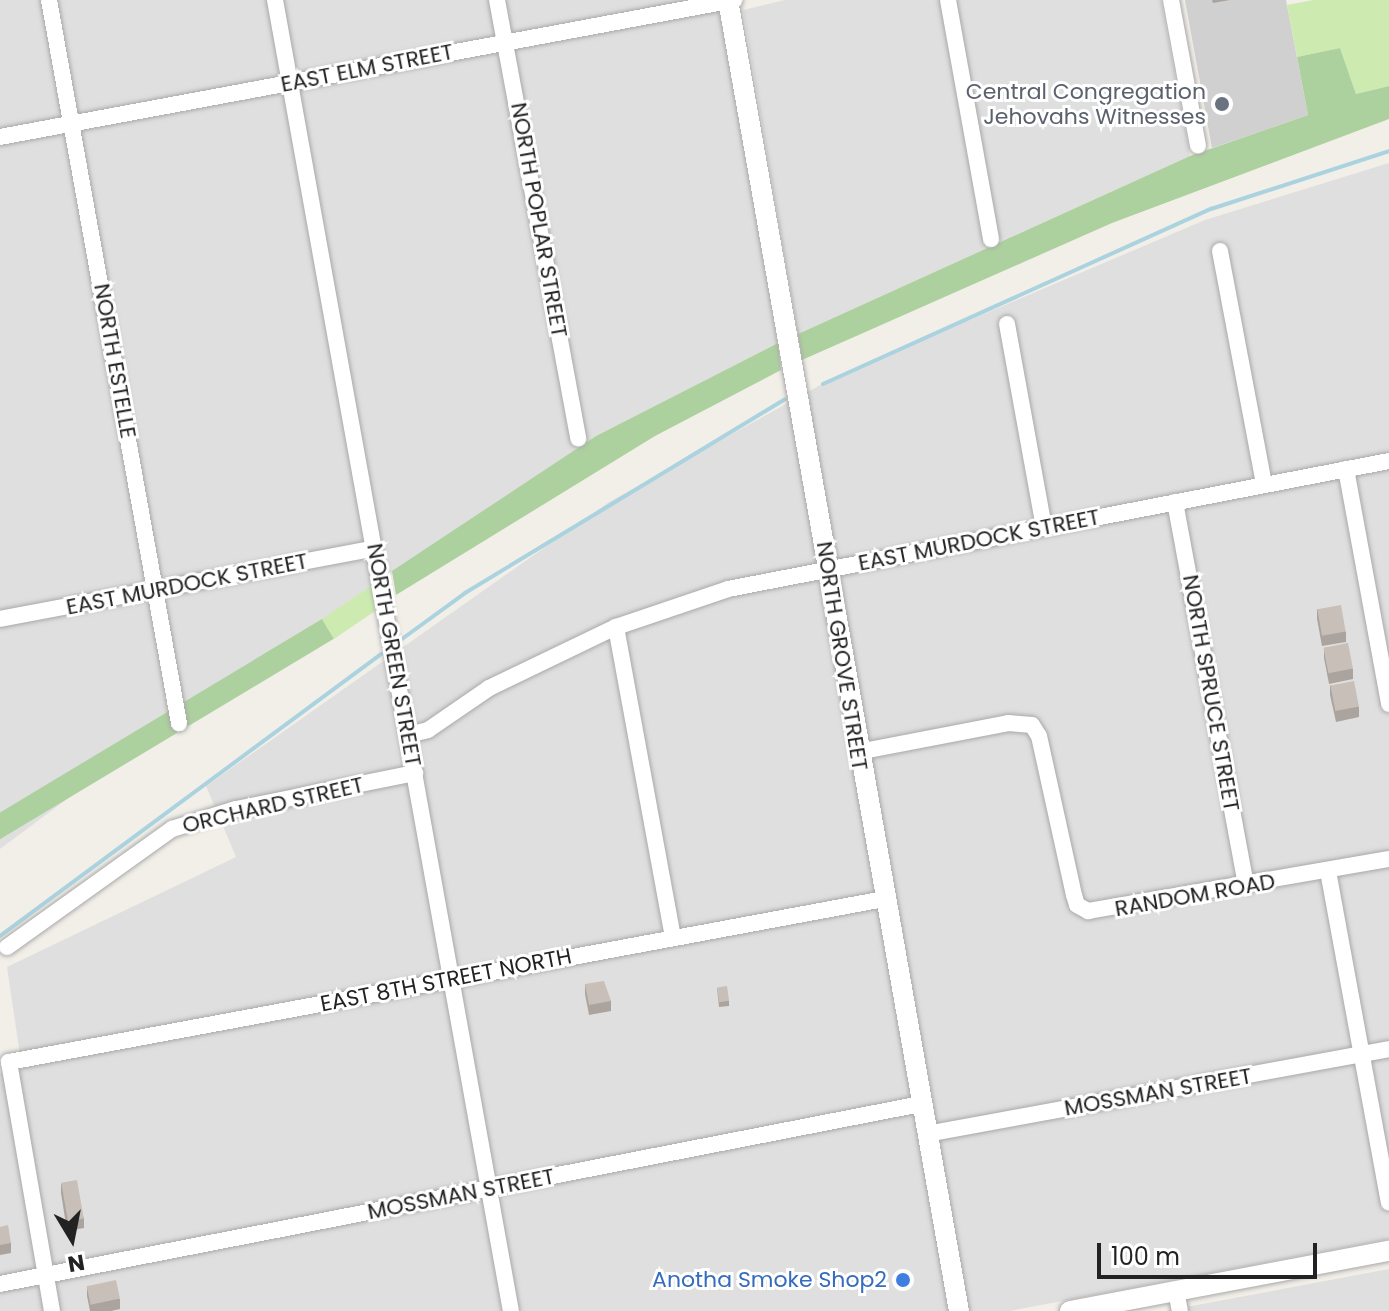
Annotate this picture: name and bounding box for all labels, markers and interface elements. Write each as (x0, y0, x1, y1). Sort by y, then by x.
street label: EAST ELM STREET (279, 38, 455, 98)
place label: Central Congregation Jehovahs Witnesses (966, 78, 1206, 130)
marker: Central Congregation Jehovahs Witnesses (1213, 95, 1231, 113)
street label: NORTH POPLAR STREET (505, 100, 573, 340)
street label: NORTH ESTELLE (88, 281, 142, 441)
street label: EAST MURDOCK STREET (856, 504, 1102, 576)
street label: NORTH GROVE STREET (811, 540, 873, 772)
street label: NORTH GREEN STREET (361, 541, 427, 769)
street label: EAST MURDOCK STREET (64, 548, 310, 620)
street label: NORTH SPRUCE STREET (1177, 573, 1245, 813)
street label: ORCHARD STREET (180, 771, 366, 839)
street label: RANDOM ROAD (1113, 868, 1277, 922)
street label: EAST 8TH STREET NORTH (318, 943, 574, 1017)
street label: MOSSMAN STREET (1062, 1063, 1254, 1121)
street label: MOSSMAN STREET (365, 1163, 557, 1225)
north arrow (32, 1199, 112, 1279)
scale bar (1101, 1227, 1321, 1277)
text: 100 m (1111, 1240, 1180, 1273)
text: N (65, 1246, 87, 1280)
place label: Anotha Smoke Shop2 (652, 1267, 887, 1293)
marker: Anotha Smoke Shop2 (894, 1271, 912, 1289)

